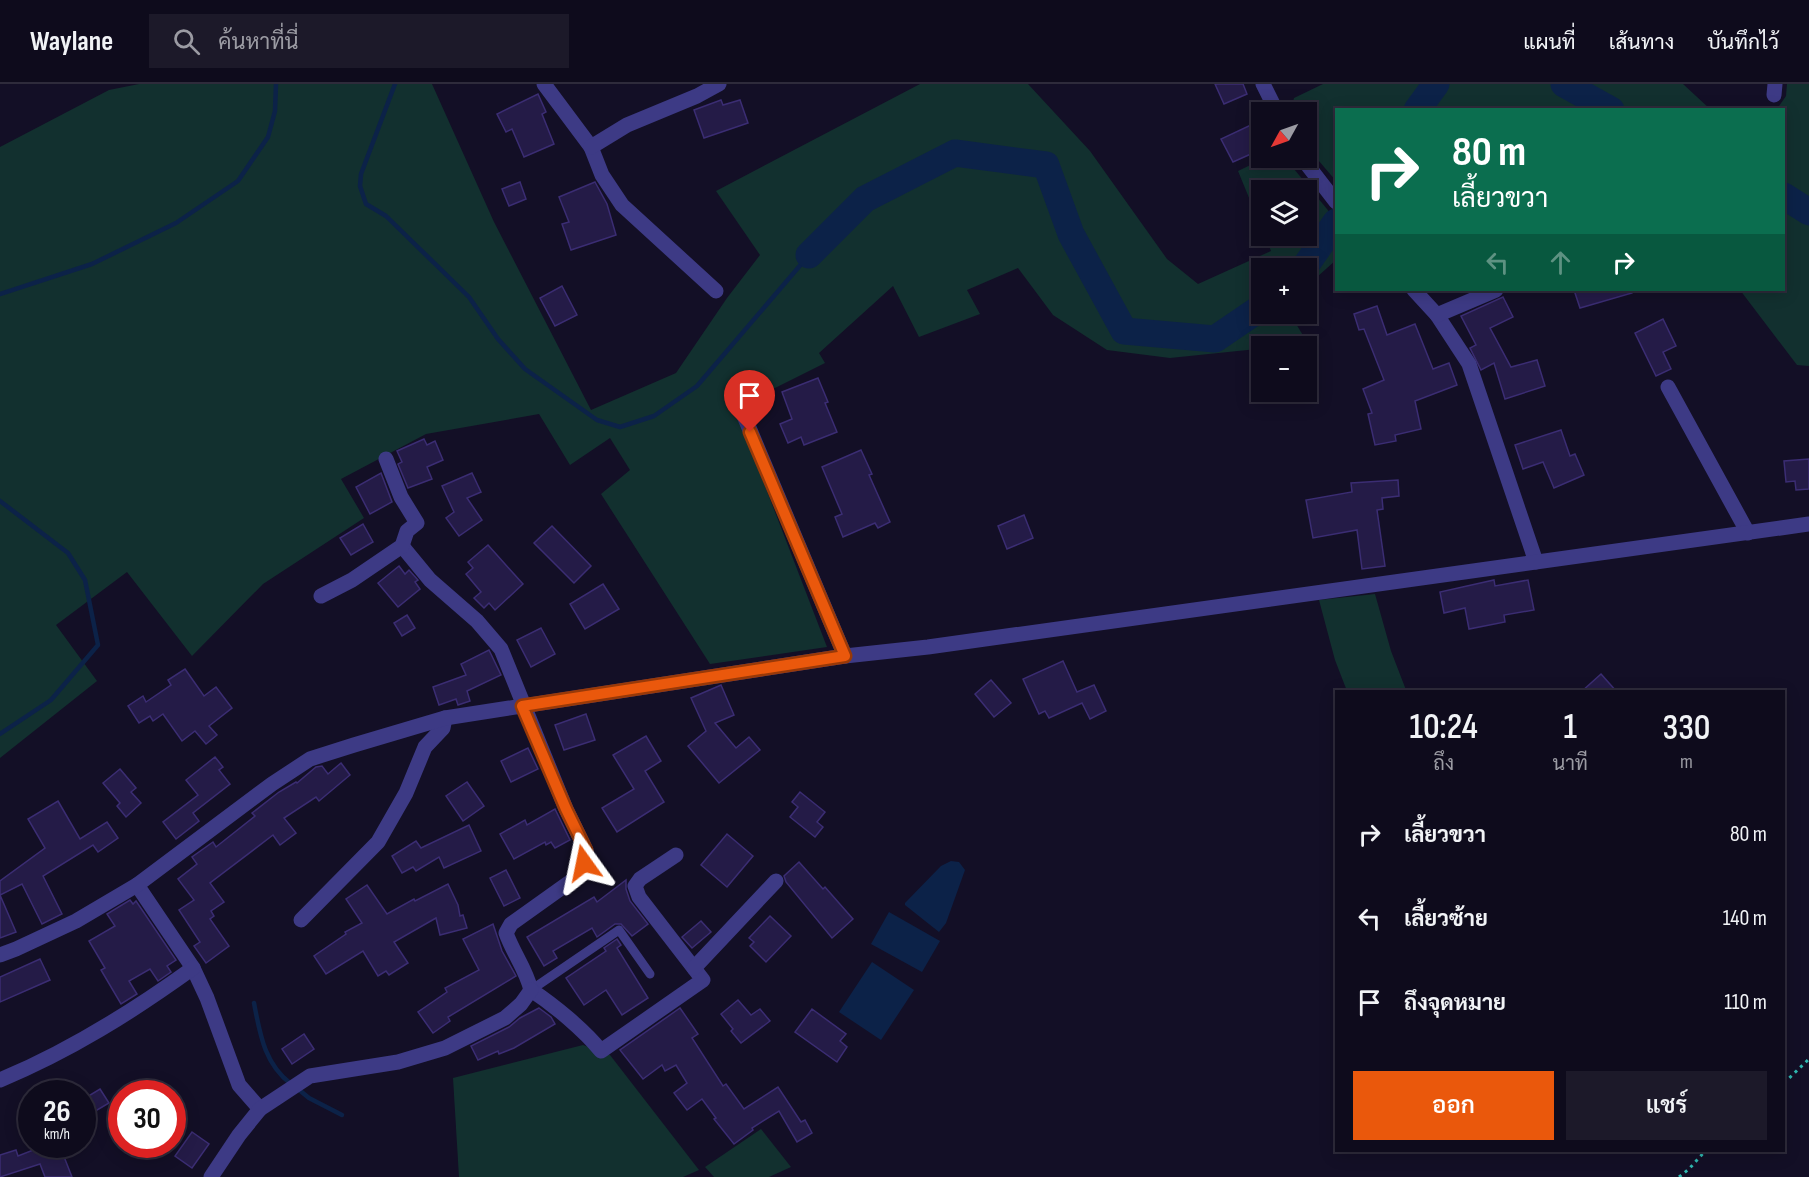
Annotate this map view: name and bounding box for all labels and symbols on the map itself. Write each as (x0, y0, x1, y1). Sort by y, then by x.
north arrow (1251, 102, 1317, 168)
pin (724, 370, 775, 432)
position arrow (552, 831, 616, 895)
speed limit sign: 30 (108, 1080, 186, 1158)

